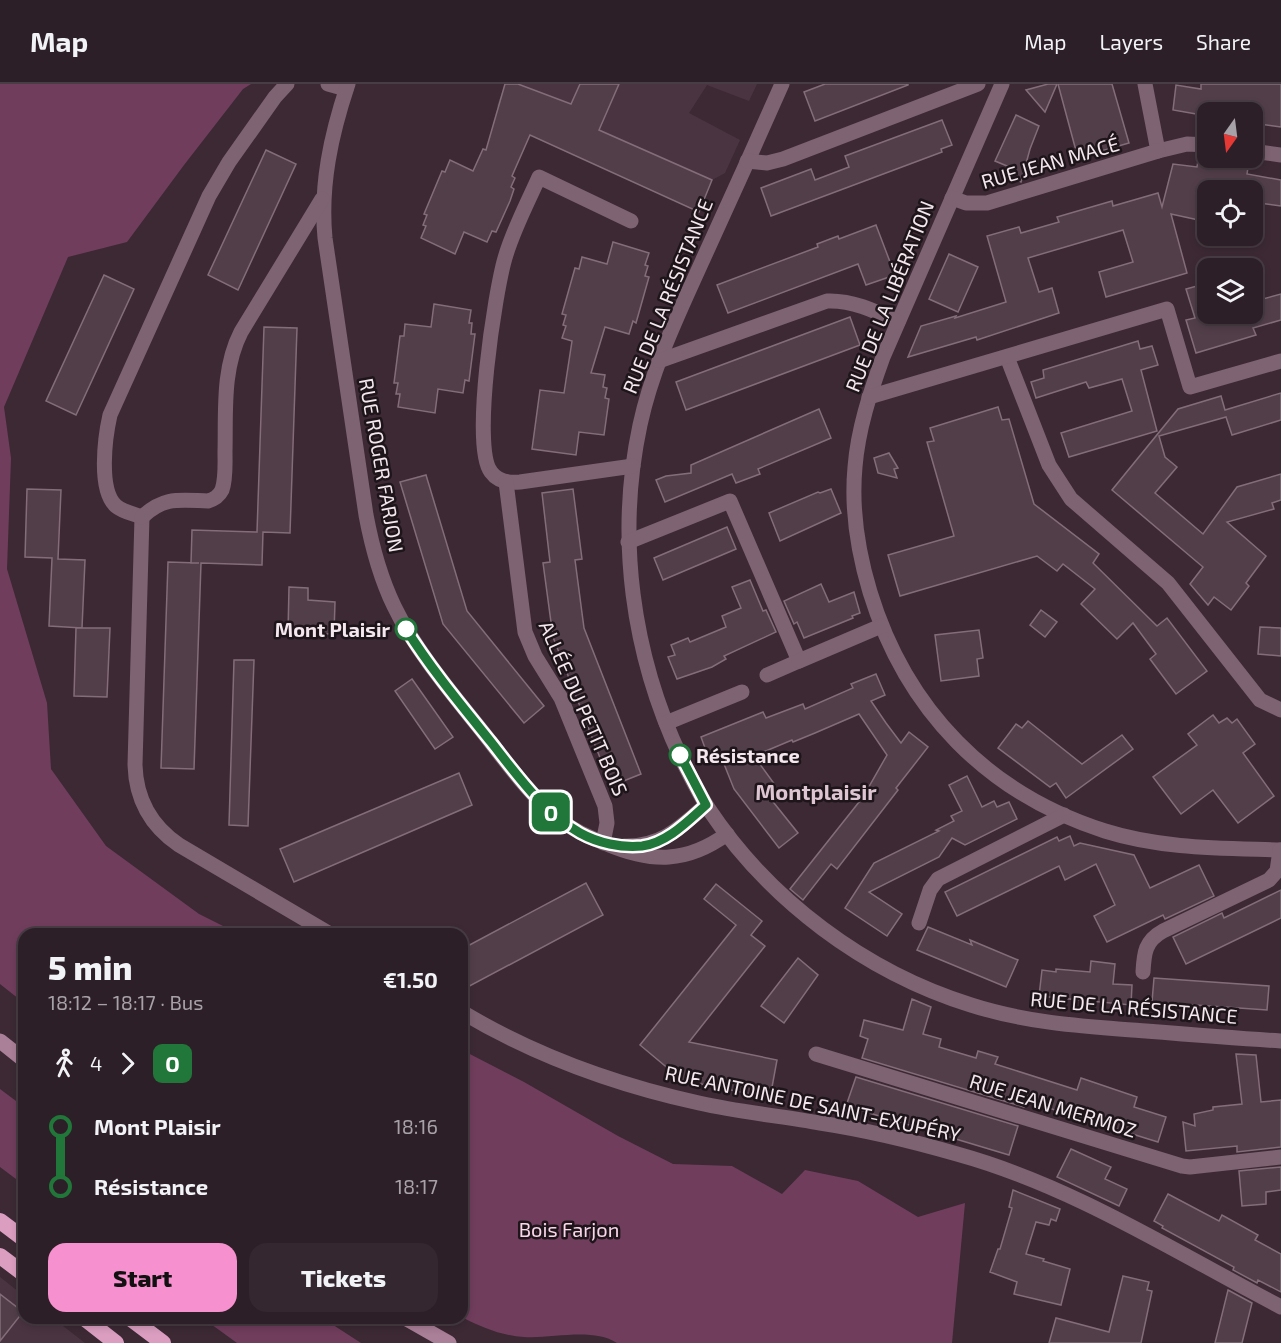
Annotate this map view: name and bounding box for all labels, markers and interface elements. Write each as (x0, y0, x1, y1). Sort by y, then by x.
text: Map (30, 24, 88, 58)
text: Map (1024, 29, 1066, 54)
text: Layers (1099, 29, 1163, 54)
text: Share (1196, 29, 1251, 54)
north arrow (1197, 102, 1263, 168)
map controls (1197, 102, 1263, 324)
street label: RUE JEAN MACÉ (978, 131, 1122, 193)
button: locate (1197, 180, 1263, 246)
street label: RUE DE LA RÉSISTANCE (617, 195, 717, 397)
street label: RUE DE LA LIBÉRATION (840, 197, 938, 395)
button: layers (1197, 258, 1263, 324)
street label: RUE ROGER FARJON (355, 376, 409, 554)
place label: Mont Plaisir (275, 617, 390, 641)
street label: ALLÉE DU PETIT BOIS (535, 617, 633, 799)
marker: Mont Plaisir (395, 618, 417, 640)
place label: Résistance (696, 743, 800, 767)
marker: Résistance (669, 744, 691, 766)
district label: Montplaisir (755, 778, 877, 804)
line badge: O (532, 792, 570, 832)
text: O (544, 800, 558, 825)
text: 5 min (48, 947, 132, 987)
text: €1.50 (383, 966, 438, 992)
street label: RUE DE LA RÉSISTANCE (1029, 986, 1239, 1028)
text: 18:12 – 18:17 · Bus (48, 990, 203, 1014)
icon: walk (48, 1047, 81, 1080)
icon: forward (111, 1047, 144, 1080)
text: 4 (90, 1051, 102, 1075)
text: O (165, 1051, 180, 1076)
street label: RUE ANTOINE DE SAINT-EXUPÉRY (663, 1060, 964, 1146)
street label: RUE JEAN MERMOZ (967, 1068, 1139, 1142)
text: Mont Plaisir (94, 1113, 221, 1139)
text: 18:16 (394, 1114, 438, 1138)
text: Résistance (94, 1173, 208, 1199)
text: 18:17 (395, 1174, 438, 1198)
park label: Bois Farjon (519, 1217, 619, 1241)
button: Start (48, 1243, 237, 1312)
button: Tickets (249, 1243, 438, 1312)

